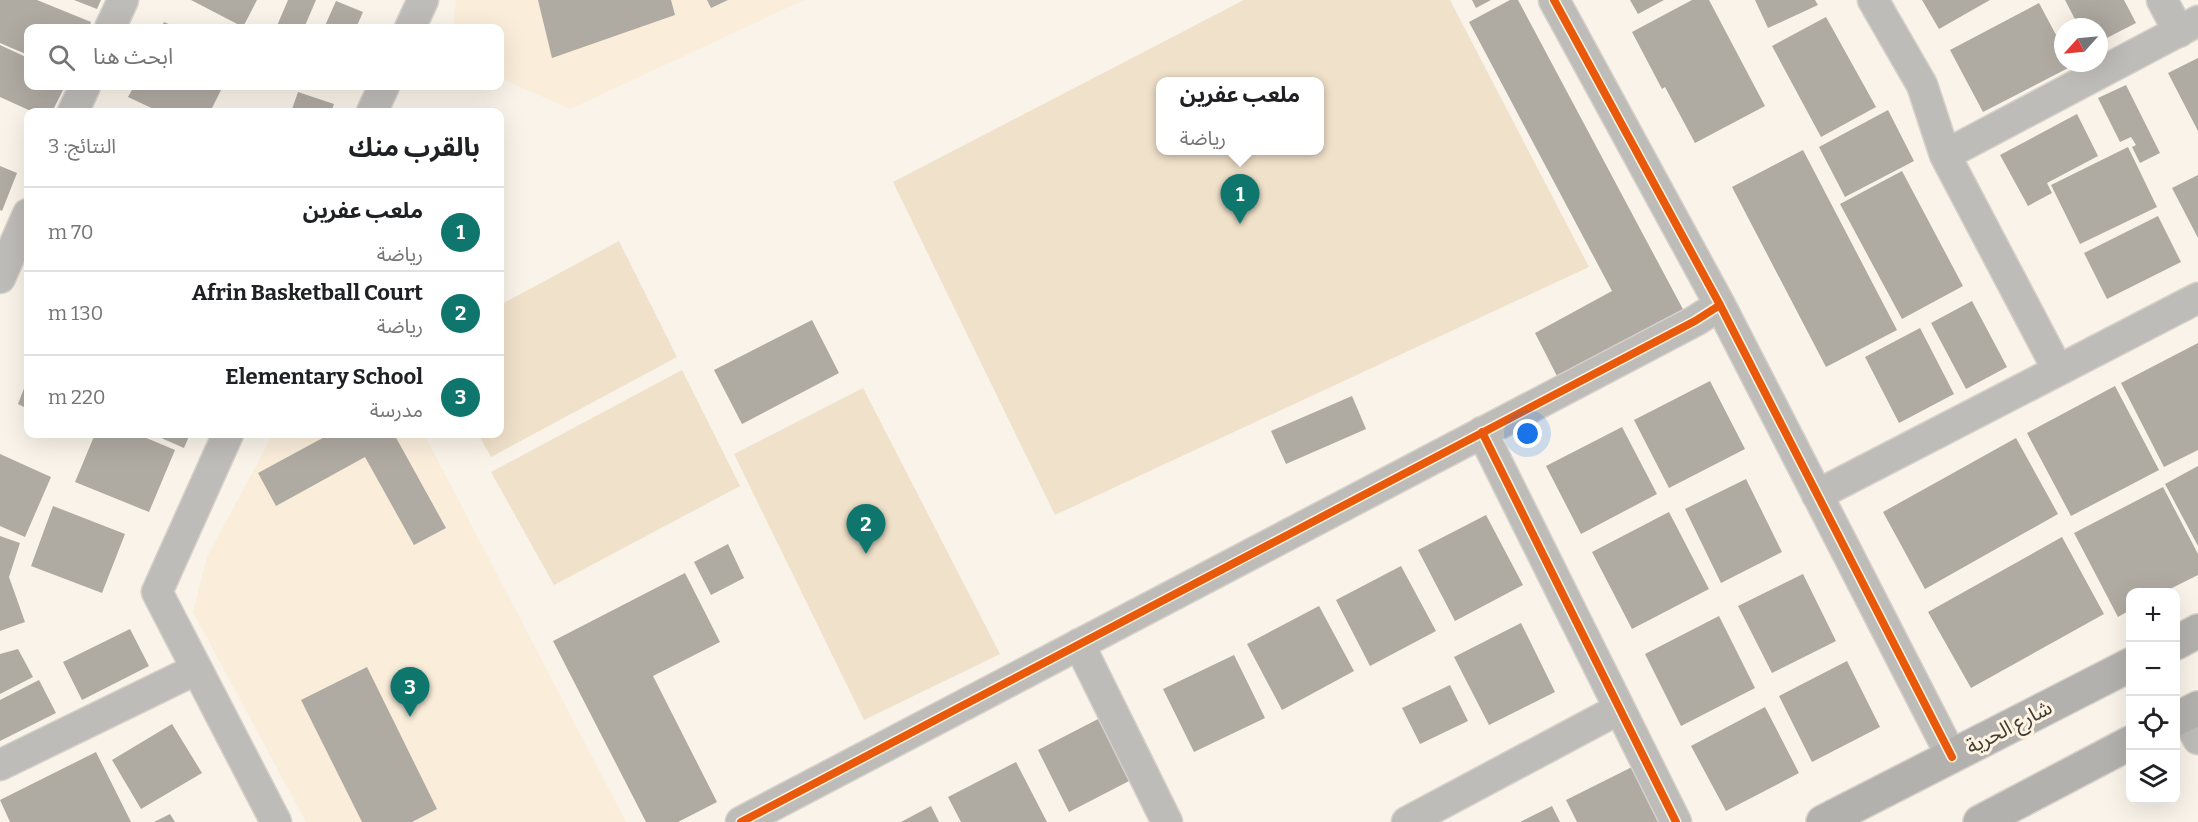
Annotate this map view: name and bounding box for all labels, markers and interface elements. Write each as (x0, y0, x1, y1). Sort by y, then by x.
north arrow (2054, 18, 2108, 72)
search box (24, 24, 504, 90)
icon: search (45, 41, 78, 74)
text: ابحث هنا (93, 43, 173, 70)
popup (1156, 77, 1324, 155)
text: ملعب عفرين (1180, 81, 1300, 108)
text: رياضة (1180, 126, 1226, 150)
text: بالقرب منك (349, 132, 480, 163)
text: النتائج: 3 (48, 134, 116, 158)
pin: 1 (1220, 174, 1260, 224)
text: ملعب عفرين (303, 197, 423, 224)
text: 70 m (48, 220, 94, 244)
text: 1 (456, 220, 465, 244)
text: رياضة (377, 242, 423, 266)
text: Afrin Basketball Court (192, 279, 423, 306)
text: 130 m (48, 301, 103, 325)
text: 2 (455, 301, 466, 325)
text: رياضة (377, 314, 423, 338)
text: Elementary School (225, 363, 423, 390)
text: 220 m (48, 385, 106, 409)
text: 3 (455, 385, 466, 409)
text: مدرسة (370, 398, 423, 422)
your location (1513, 419, 1542, 448)
pin: 2 (846, 504, 886, 554)
map controls (2126, 588, 2180, 804)
button: + (2126, 588, 2180, 642)
button: − (2126, 642, 2180, 696)
pin: 3 (390, 668, 430, 717)
street label: شارع الحرية (1962, 694, 2057, 762)
button: locate (2126, 696, 2180, 750)
button: layers (2126, 750, 2180, 804)

